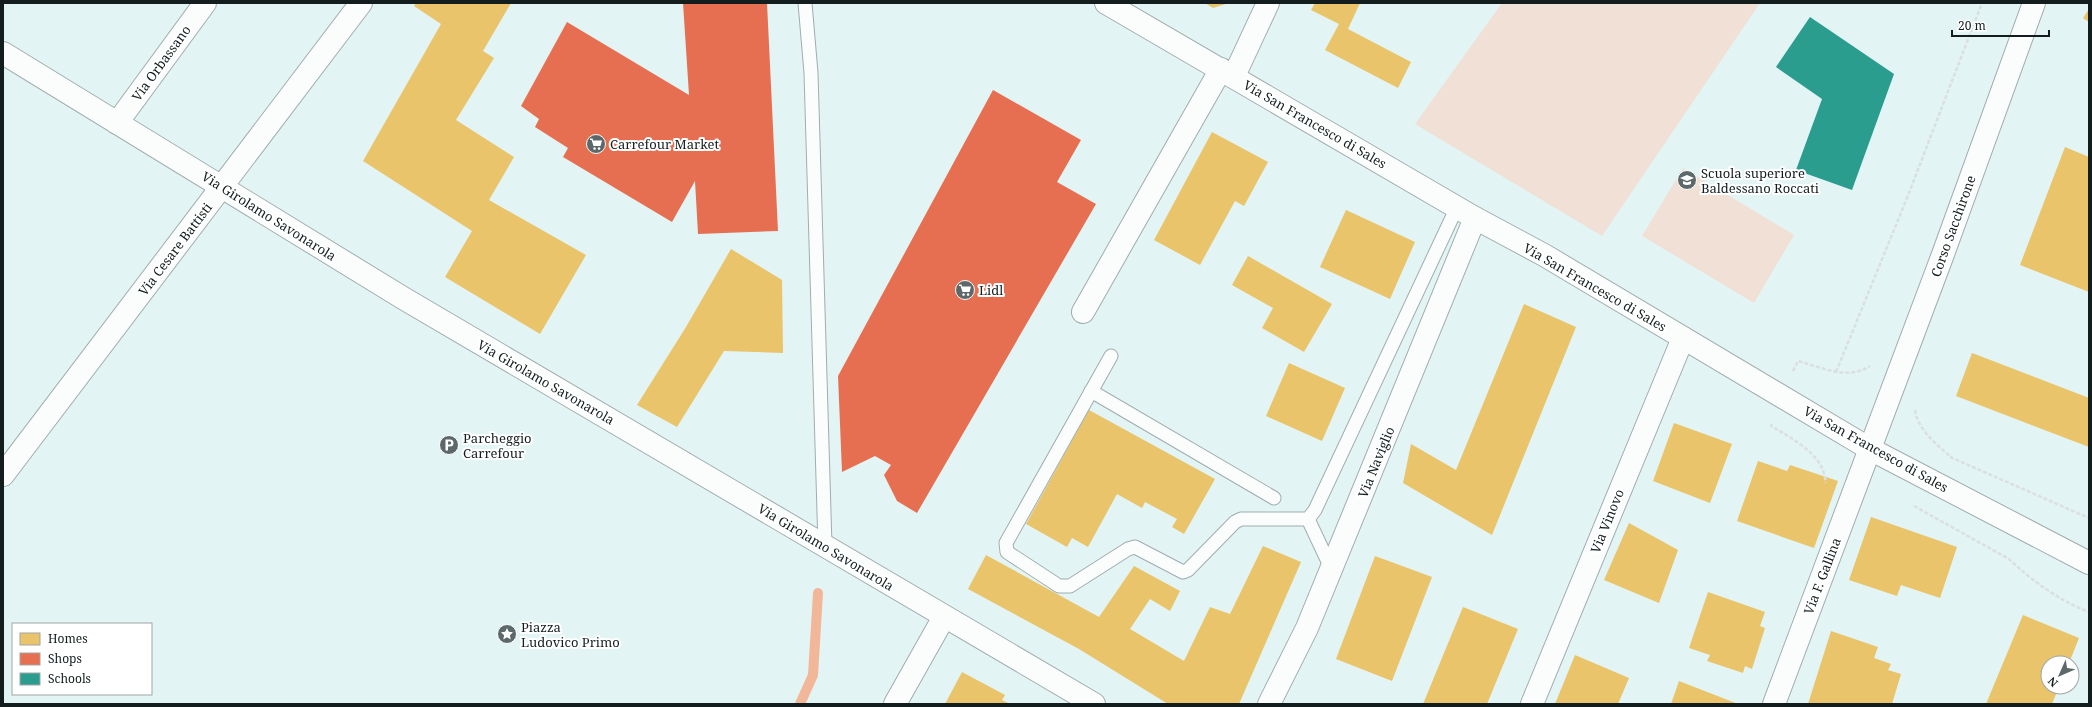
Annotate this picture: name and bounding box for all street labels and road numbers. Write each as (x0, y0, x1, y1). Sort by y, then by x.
street label: Via Orbassano (127, 21, 195, 105)
street label: Via San Francesco di Sales (1240, 76, 1390, 172)
street label: Via Girolamo Savonarola (198, 167, 340, 265)
street label: Corso Sacchirone (1926, 173, 1980, 279)
street label: Via Cesare Battisti (134, 199, 216, 299)
street label: Via San Francesco di Sales (1520, 239, 1670, 335)
street label: Via Girolamo Savonarola (474, 335, 618, 429)
street label: Via San Francesco di Sales (1801, 402, 1951, 496)
street label: Via Naviglio (1354, 424, 1398, 500)
street label: Via Vinovo (1586, 486, 1628, 556)
street label: Via Girolamo Savonarola (755, 499, 897, 595)
street label: Via F. Gallina (1799, 535, 1845, 617)

